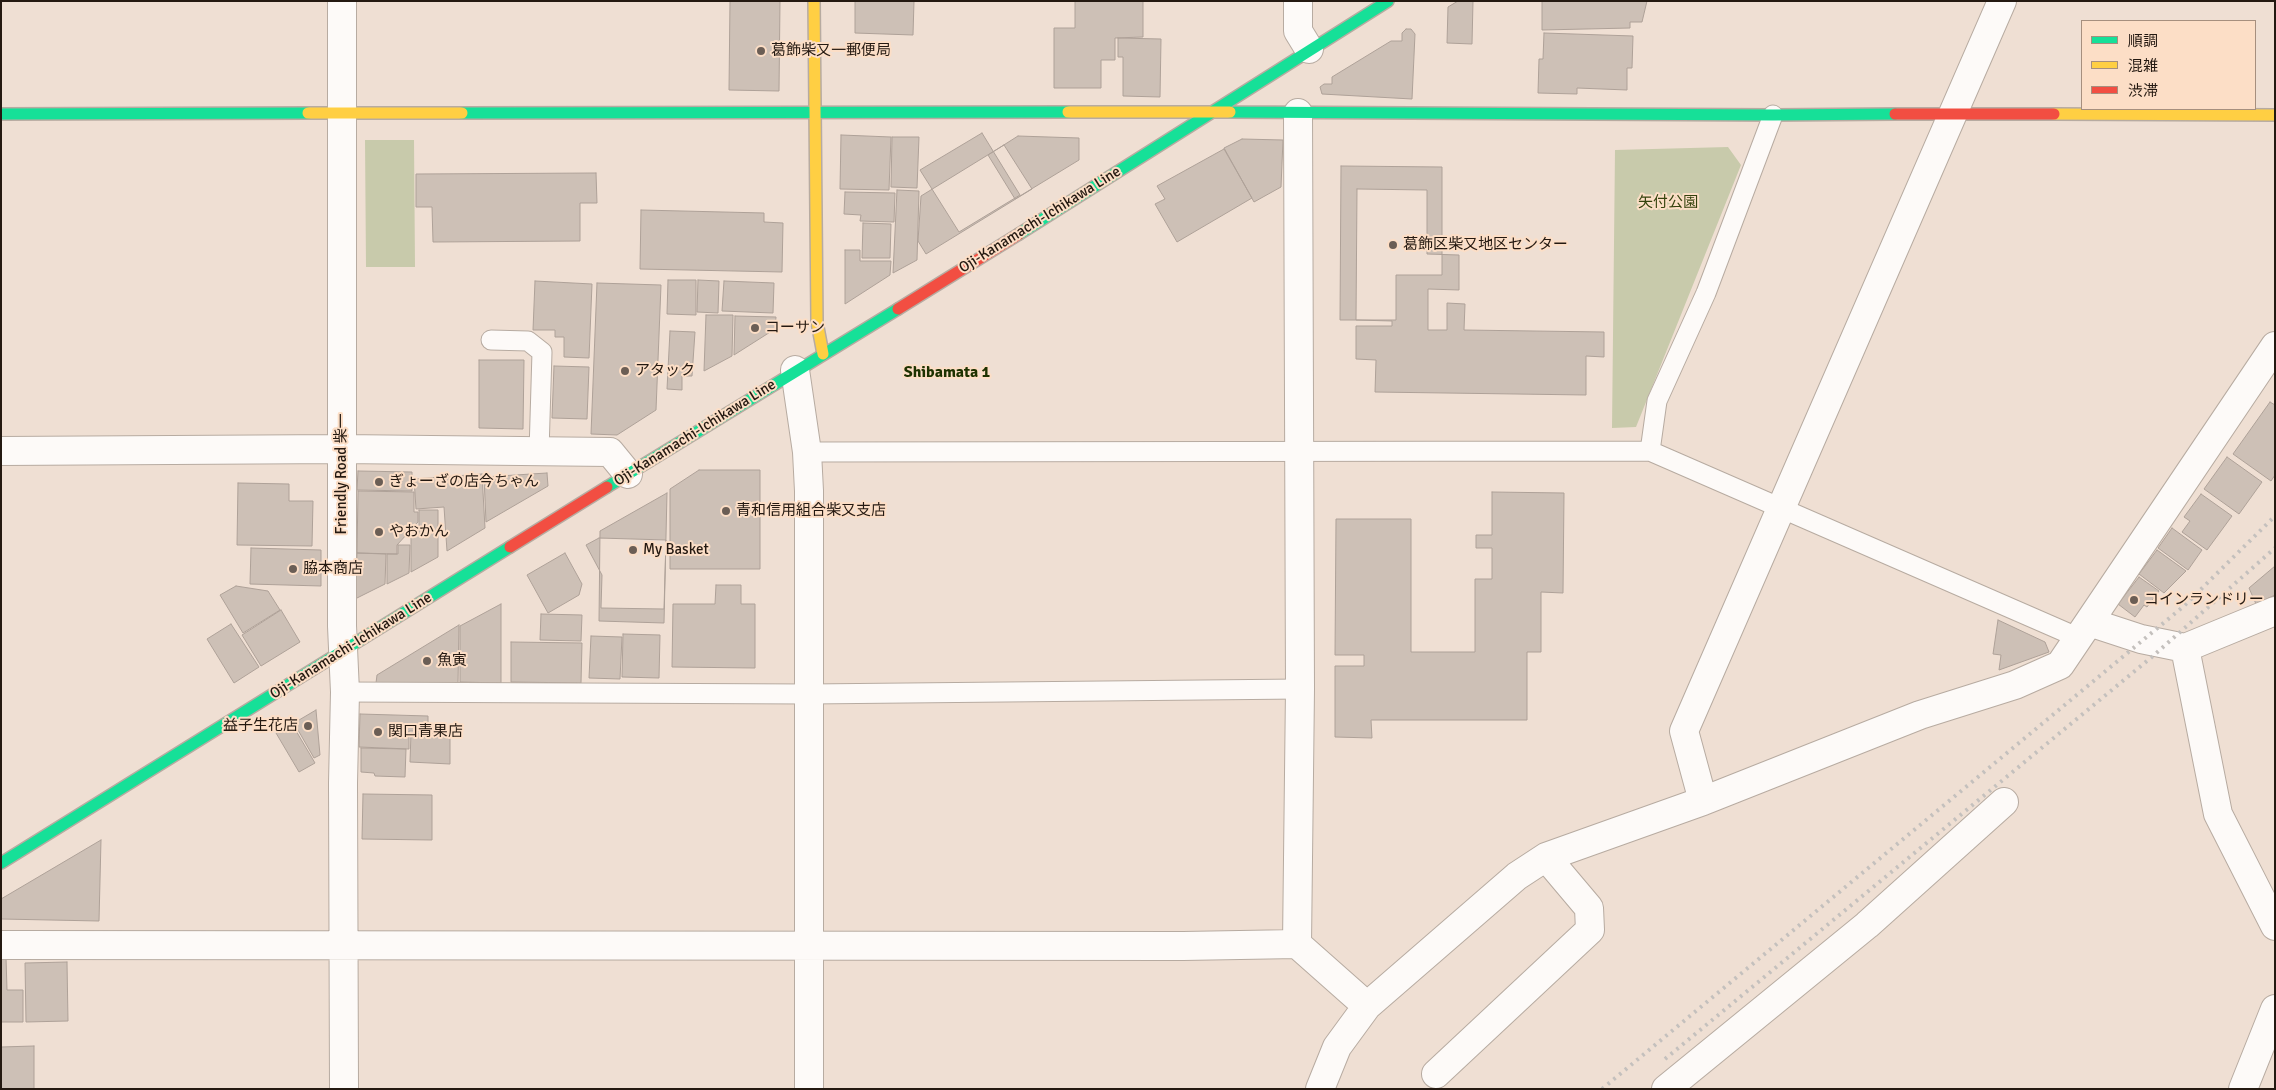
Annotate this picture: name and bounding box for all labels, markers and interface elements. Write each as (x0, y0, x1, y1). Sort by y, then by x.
legend (2081, 20, 2256, 110)
text: 順調 (2128, 32, 2158, 50)
place label: 葛飾柴又一郵便局 (771, 42, 891, 60)
marker: 葛飾柴又一郵便局 (755, 45, 767, 57)
text: 混雑 (2128, 57, 2158, 75)
text: 渋滞 (2128, 82, 2158, 100)
street label: Oji-Kanamachi-Ichikawa Line (956, 163, 1124, 277)
park label: 矢付公園 (1638, 194, 1698, 212)
place label: 葛飾区柴又地区センター (1403, 236, 1568, 254)
marker: 葛飾区柴又地区センター (1387, 239, 1399, 251)
place label: コーサン (765, 319, 825, 337)
marker: コーサン (749, 322, 761, 334)
place label: アタック (635, 362, 695, 380)
district label: Shibamata 1 (904, 363, 990, 383)
marker: アタック (619, 365, 631, 377)
street label: Oji-Kanamachi-Ichikawa Line (611, 376, 779, 490)
street label: Friendly Road 柴一 (333, 414, 351, 534)
place label: ぎょーざの店今ちゃん (389, 473, 539, 491)
marker: ぎょーざの店今ちゃん (373, 476, 385, 488)
place label: 青和信用組合柴又支店 (736, 502, 886, 520)
marker: 青和信用組合柴又支店 (720, 505, 732, 517)
place label: やおかん (389, 523, 449, 541)
marker: やおかん (373, 526, 385, 538)
place label: My Basket (643, 541, 709, 559)
marker: My Basket (627, 544, 639, 556)
place label: 脇本商店 (303, 560, 363, 578)
marker: 脇本商店 (287, 563, 299, 575)
street label: Oji-Kanamachi-Ichikawa Line (267, 589, 435, 703)
place label: コインランドリー (2144, 591, 2264, 609)
marker: コインランドリー (2128, 594, 2140, 606)
place label: 魚寅 (437, 652, 467, 670)
marker: 魚寅 (421, 655, 433, 667)
place label: 益子生花店 (223, 717, 298, 735)
marker: 益子生花店 (302, 720, 314, 732)
place label: 関口青果店 (388, 723, 463, 741)
marker: 関口青果店 (372, 726, 384, 738)

